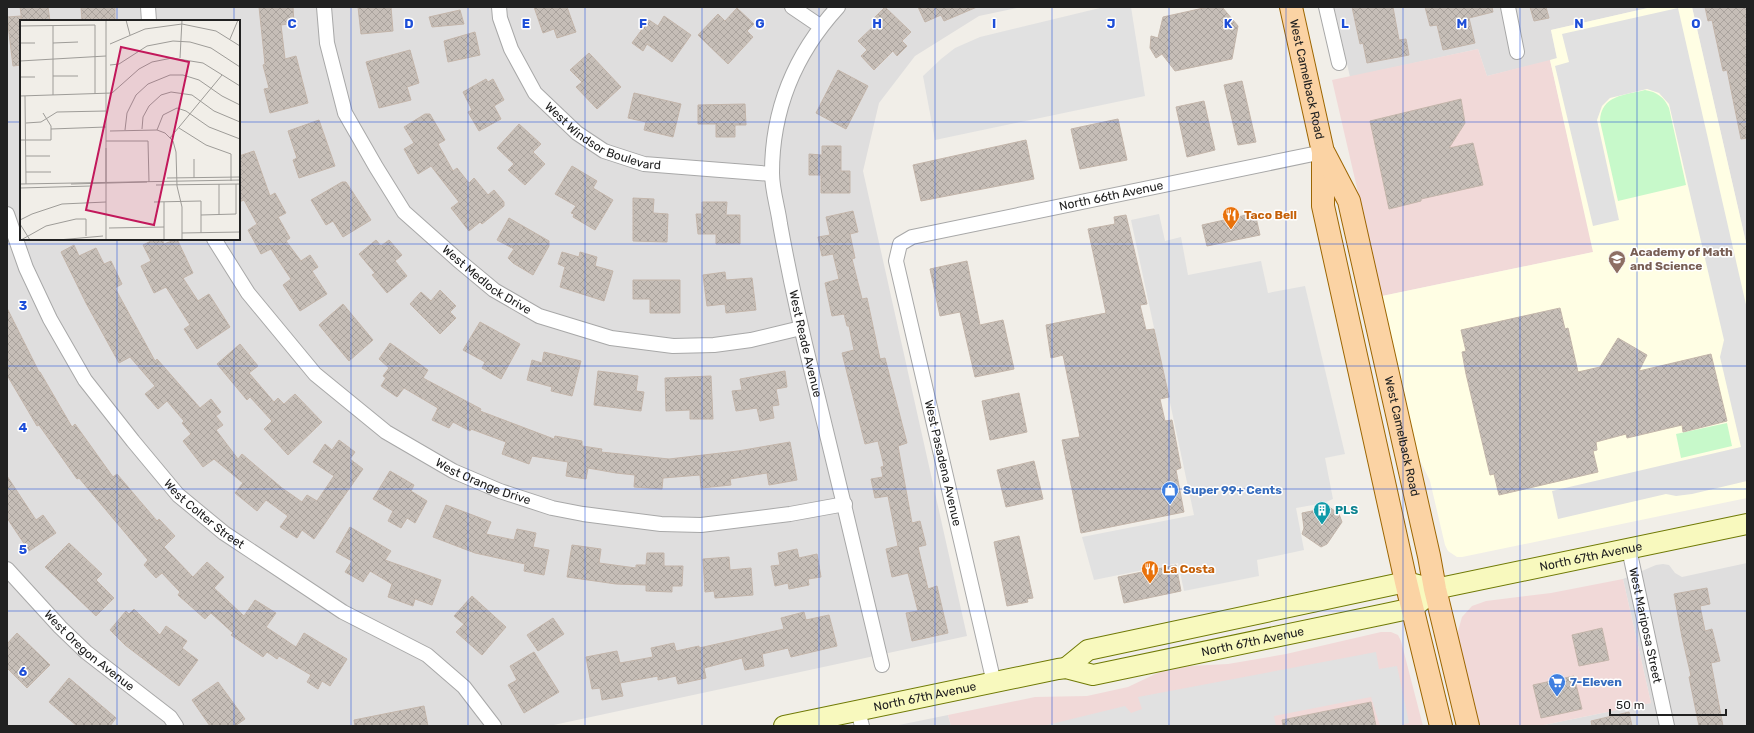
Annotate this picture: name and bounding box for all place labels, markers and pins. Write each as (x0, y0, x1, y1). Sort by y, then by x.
restaurant icon: Taco Bell (1221, 205, 1241, 230)
place label: Taco Bell (1244, 208, 1297, 222)
place label: Academy of Math and Science (1630, 245, 1733, 273)
school or university icon: Academy of Math and Science (1607, 249, 1627, 274)
shop icon: Super 99+ Cents (1160, 480, 1180, 505)
place label: Super 99+ Cents (1183, 483, 1282, 497)
building icon: PLS (1312, 500, 1332, 525)
place label: PLS (1335, 503, 1358, 517)
restaurant icon: La Costa (1140, 559, 1160, 584)
place label: La Costa (1163, 562, 1215, 576)
supermarket icon: 7-Eleven (1547, 672, 1567, 697)
place label: 7-Eleven (1570, 675, 1622, 689)

